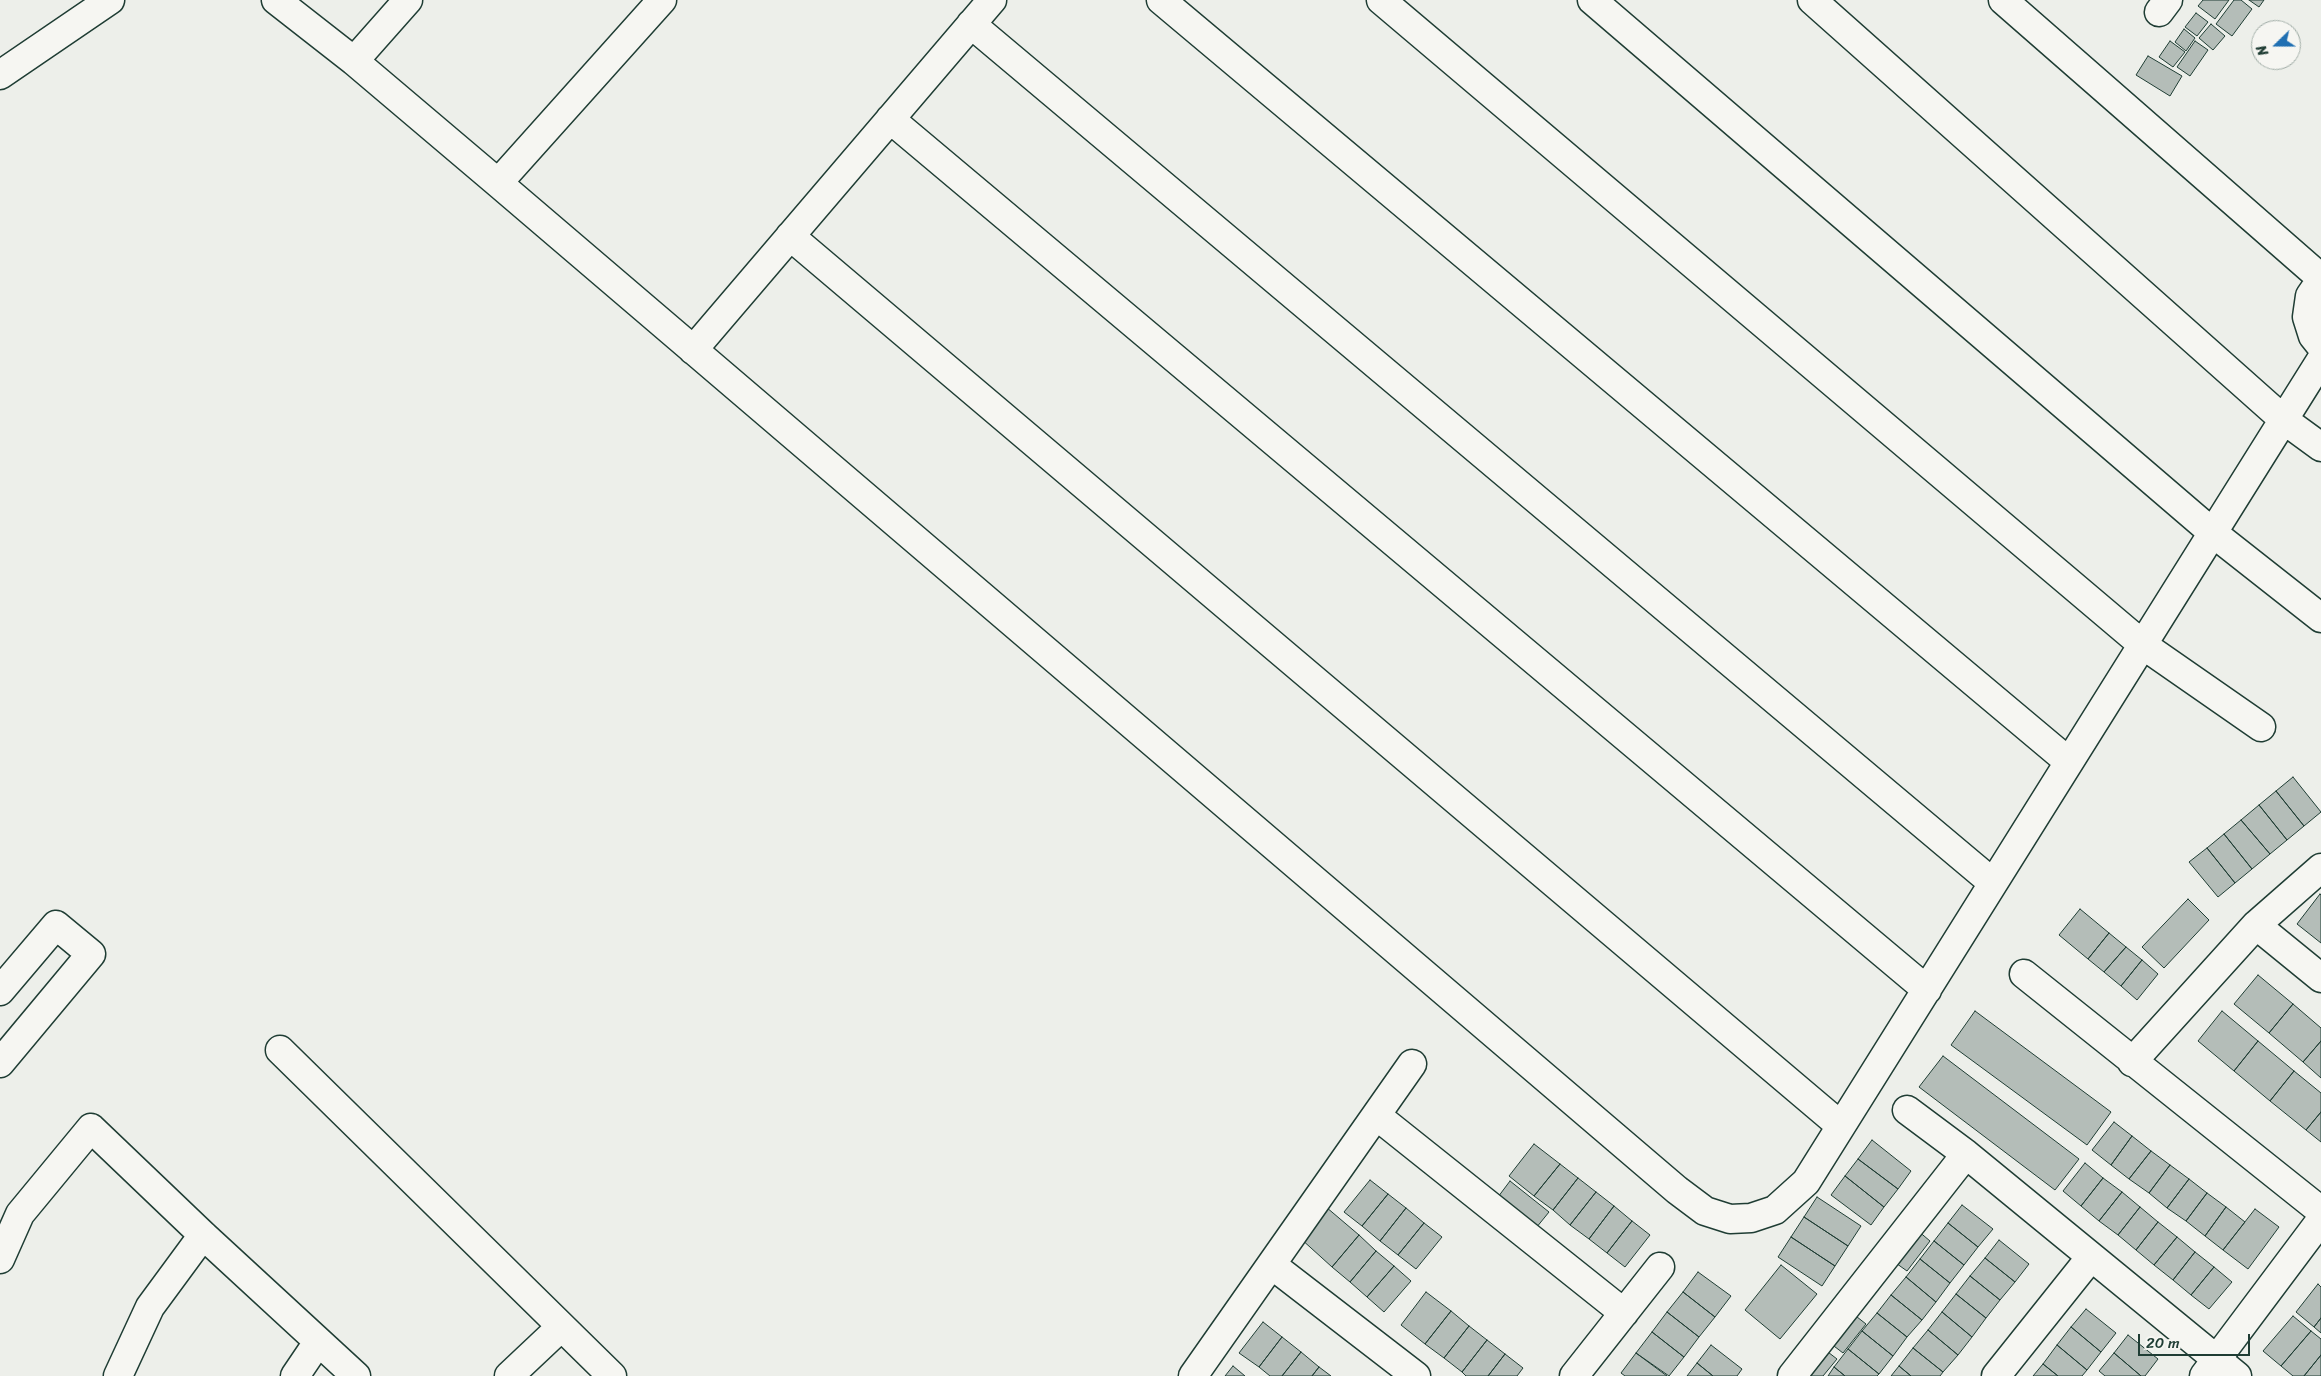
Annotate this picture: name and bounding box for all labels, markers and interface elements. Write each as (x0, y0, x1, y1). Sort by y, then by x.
north arrow (2251, 20, 2301, 70)
text: N (2249, 41, 2276, 60)
scale bar (2141, 1324, 2254, 1356)
text: 20 m (2146, 1330, 2180, 1356)

